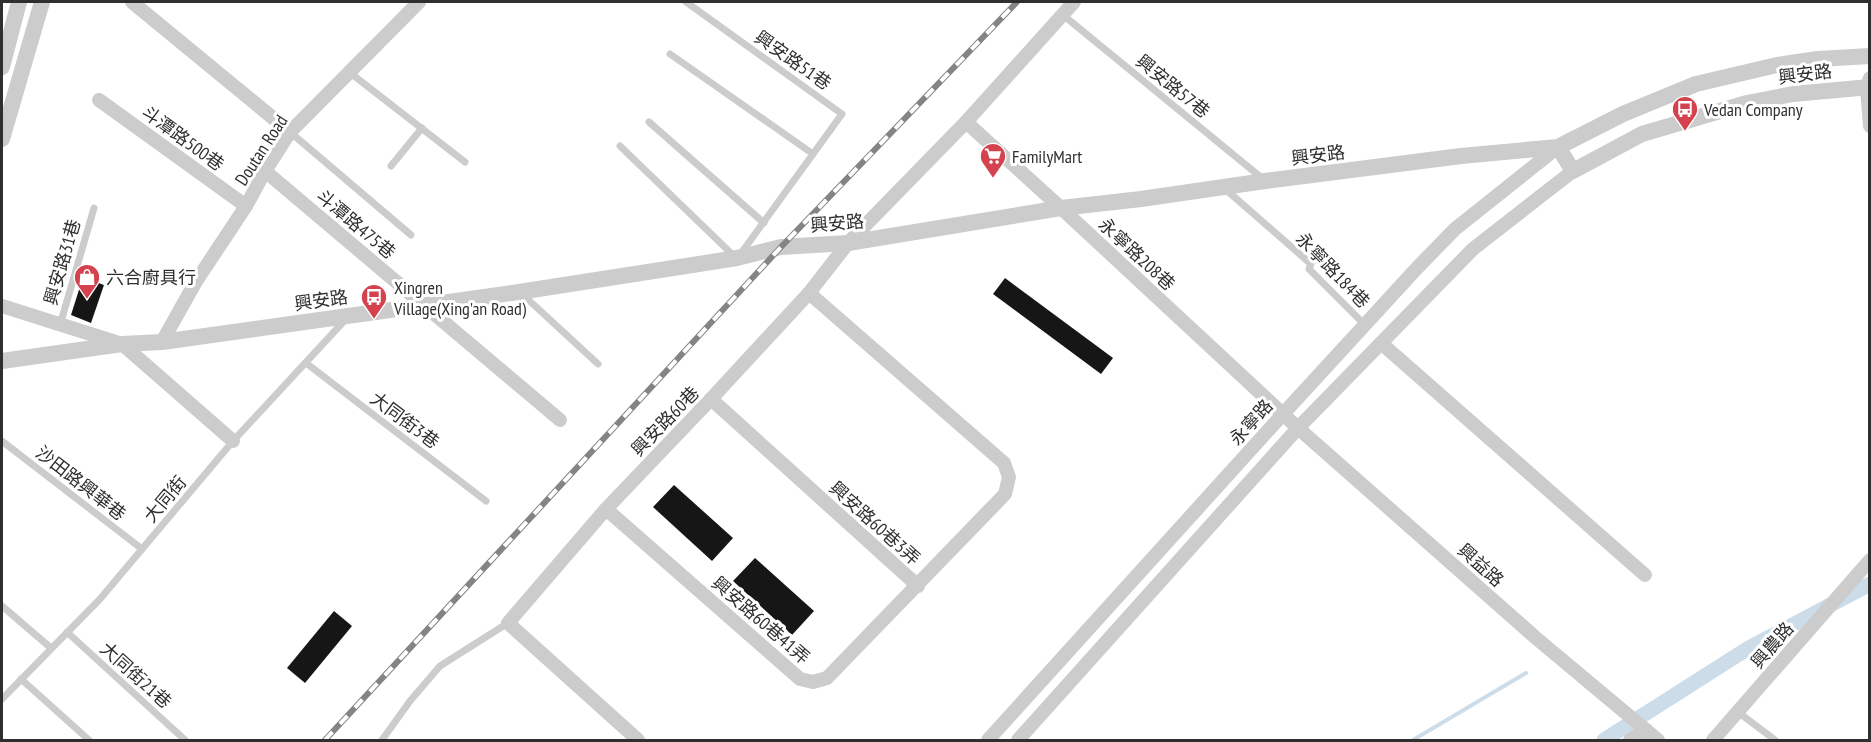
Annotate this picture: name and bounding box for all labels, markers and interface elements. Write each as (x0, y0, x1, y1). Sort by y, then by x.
street label: 興安路51巷 (750, 25, 836, 95)
street label: 興安路57巷 (1131, 49, 1215, 123)
street label: 興安路 (1777, 59, 1833, 89)
bus stop icon: Vedan Company (1670, 94, 1700, 132)
place label: Vedan Company (1703, 98, 1803, 121)
street label: 斗潭路500巷 (137, 100, 229, 176)
street label: Doutan Road (230, 110, 292, 190)
street label: 興安路 (1290, 140, 1346, 170)
supermarket icon: FamilyMart (978, 141, 1008, 179)
place label: FamilyMart (1012, 145, 1082, 168)
street label: 斗潭路475巷 (312, 184, 400, 264)
street label: 興安路 (809, 209, 865, 237)
street label: 永寧路208巷 (1094, 213, 1180, 295)
street label: 興安路31巷 (39, 216, 85, 308)
street label: 永寧路184巷 (1291, 227, 1375, 313)
shop icon: 六合廚具行 (72, 262, 102, 300)
place label: 六合廚具行 (106, 266, 196, 289)
place label: Xingren Village(Xing'an Road) (393, 276, 527, 320)
bus stop icon: Xingren Village(Xing'an Road) (359, 282, 389, 320)
street label: 興安路 (293, 285, 349, 315)
street label: 興安路60巷 (626, 381, 704, 461)
street label: 大同街3巷 (366, 387, 444, 453)
street label: 永寧路 (1224, 394, 1278, 450)
street label: 沙田路興華巷 (31, 441, 131, 525)
street label: 大同街 (139, 471, 191, 527)
street label: 興安路60巷3弄 (825, 476, 925, 570)
street label: 興益路 (1453, 538, 1509, 592)
street label: 興安路60巷41弄 (707, 571, 815, 669)
street label: 興農路 (1746, 617, 1798, 673)
street label: 大同街21巷 (96, 637, 176, 713)

